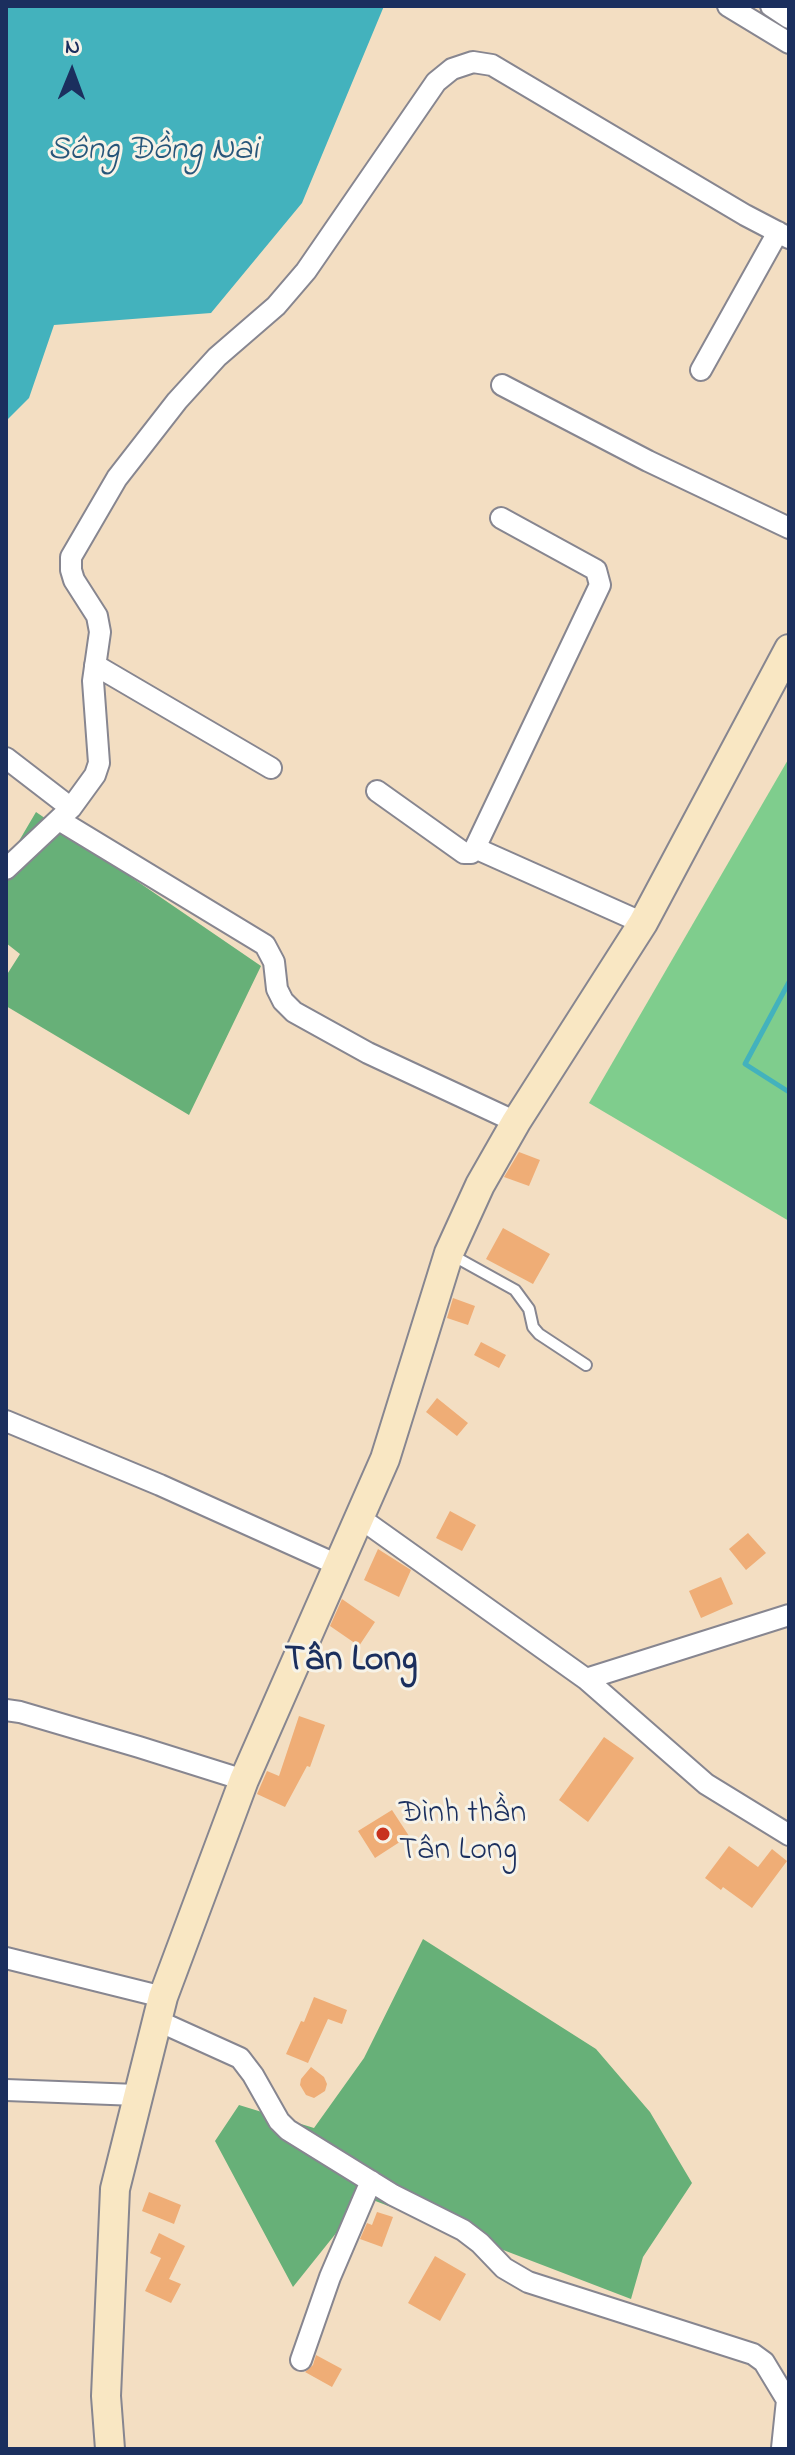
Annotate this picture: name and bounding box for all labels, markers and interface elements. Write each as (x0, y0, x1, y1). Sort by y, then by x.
north arrow (32, 32, 112, 112)
text: N (65, 32, 80, 64)
water label: Sông Đồng Nai (48, 132, 258, 172)
district label: Tân Long (285, 1641, 417, 1685)
place label: Đình thần Tân Long (399, 1797, 526, 1872)
marker: Đình thần Tân Long (374, 1825, 392, 1843)

